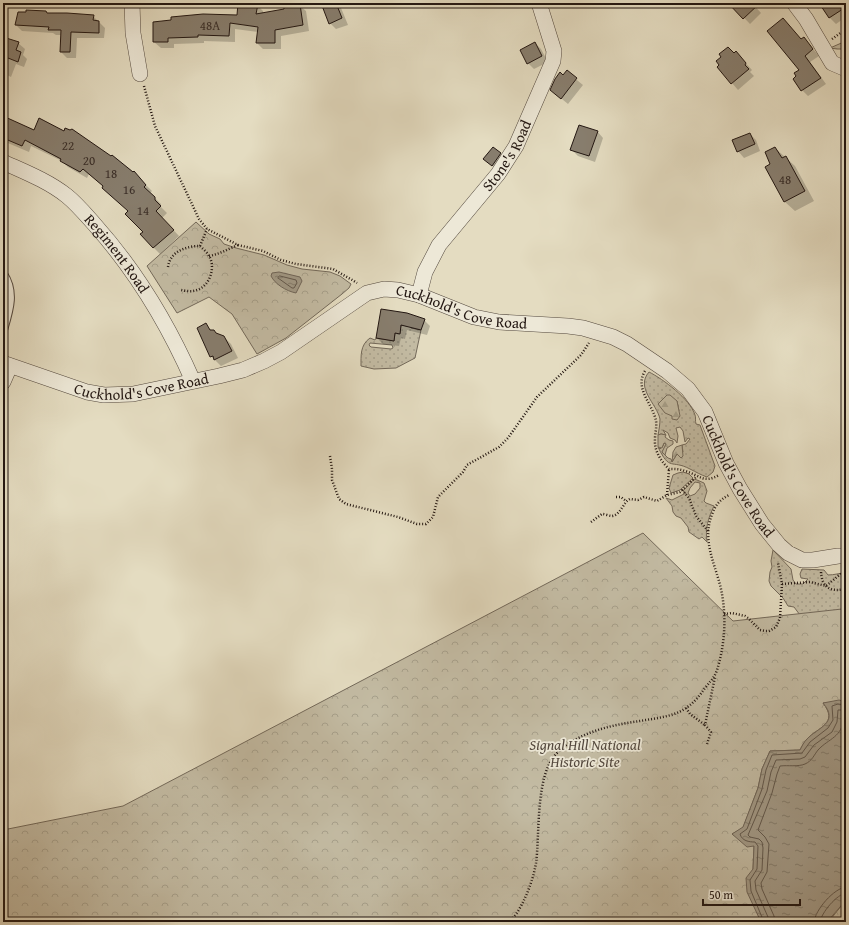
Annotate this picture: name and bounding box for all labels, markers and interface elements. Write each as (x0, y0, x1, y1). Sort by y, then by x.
house number: 48A (200, 16, 220, 35)
street label: Stone's Road (477, 117, 536, 196)
house number: 22 (62, 136, 74, 155)
house number: 20 (83, 151, 95, 170)
house number: 18 (105, 164, 117, 183)
house number: 48 (779, 170, 791, 189)
house number: 16 (123, 180, 135, 199)
house number: 14 (137, 201, 149, 220)
street label: Regiment Road (80, 209, 155, 297)
street label: Cuckhold's Cove Road (394, 279, 528, 334)
street label: Cuckhold's Cove Road (71, 367, 210, 405)
street label: Cuckhold's Cove Road (697, 412, 780, 541)
park label: Signal Hill National Historic Site (529, 734, 641, 772)
scale bar (703, 881, 800, 907)
text: 50 m (709, 886, 733, 903)

